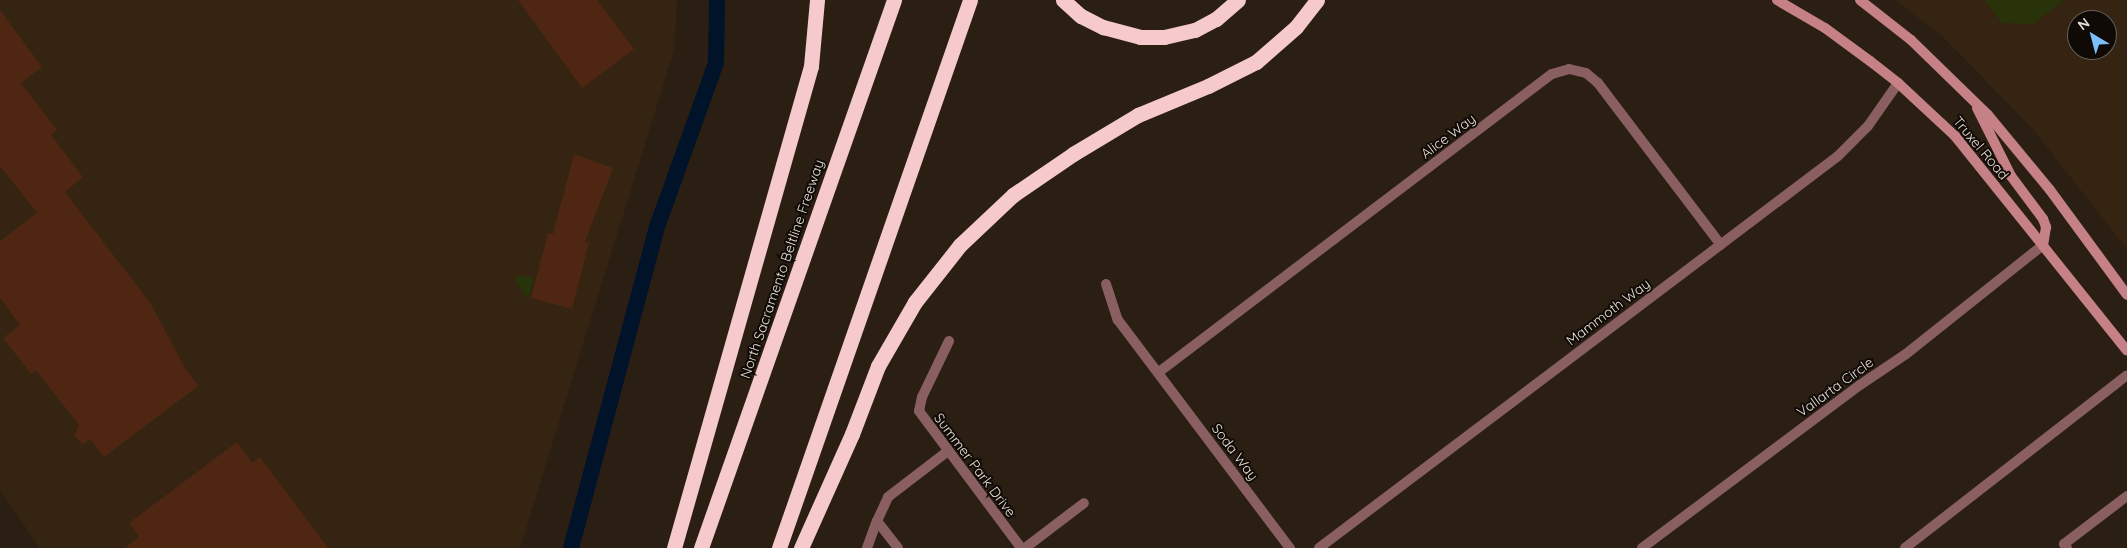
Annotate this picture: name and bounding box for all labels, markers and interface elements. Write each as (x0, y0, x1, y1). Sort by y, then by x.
north arrow (2067, 10, 2117, 60)
text: N (2074, 14, 2093, 34)
street label: Alice Way (1417, 110, 1479, 162)
street label: Truxel Road (1950, 113, 2012, 183)
street label: North Sacramento Beltline Freeway (737, 157, 827, 381)
street label: Mammoth Way (1563, 275, 1653, 349)
street label: Vallarta Circle (1793, 354, 1877, 420)
street label: Summer Park Drive (930, 410, 1020, 520)
street label: Soda Way (1208, 420, 1262, 484)

